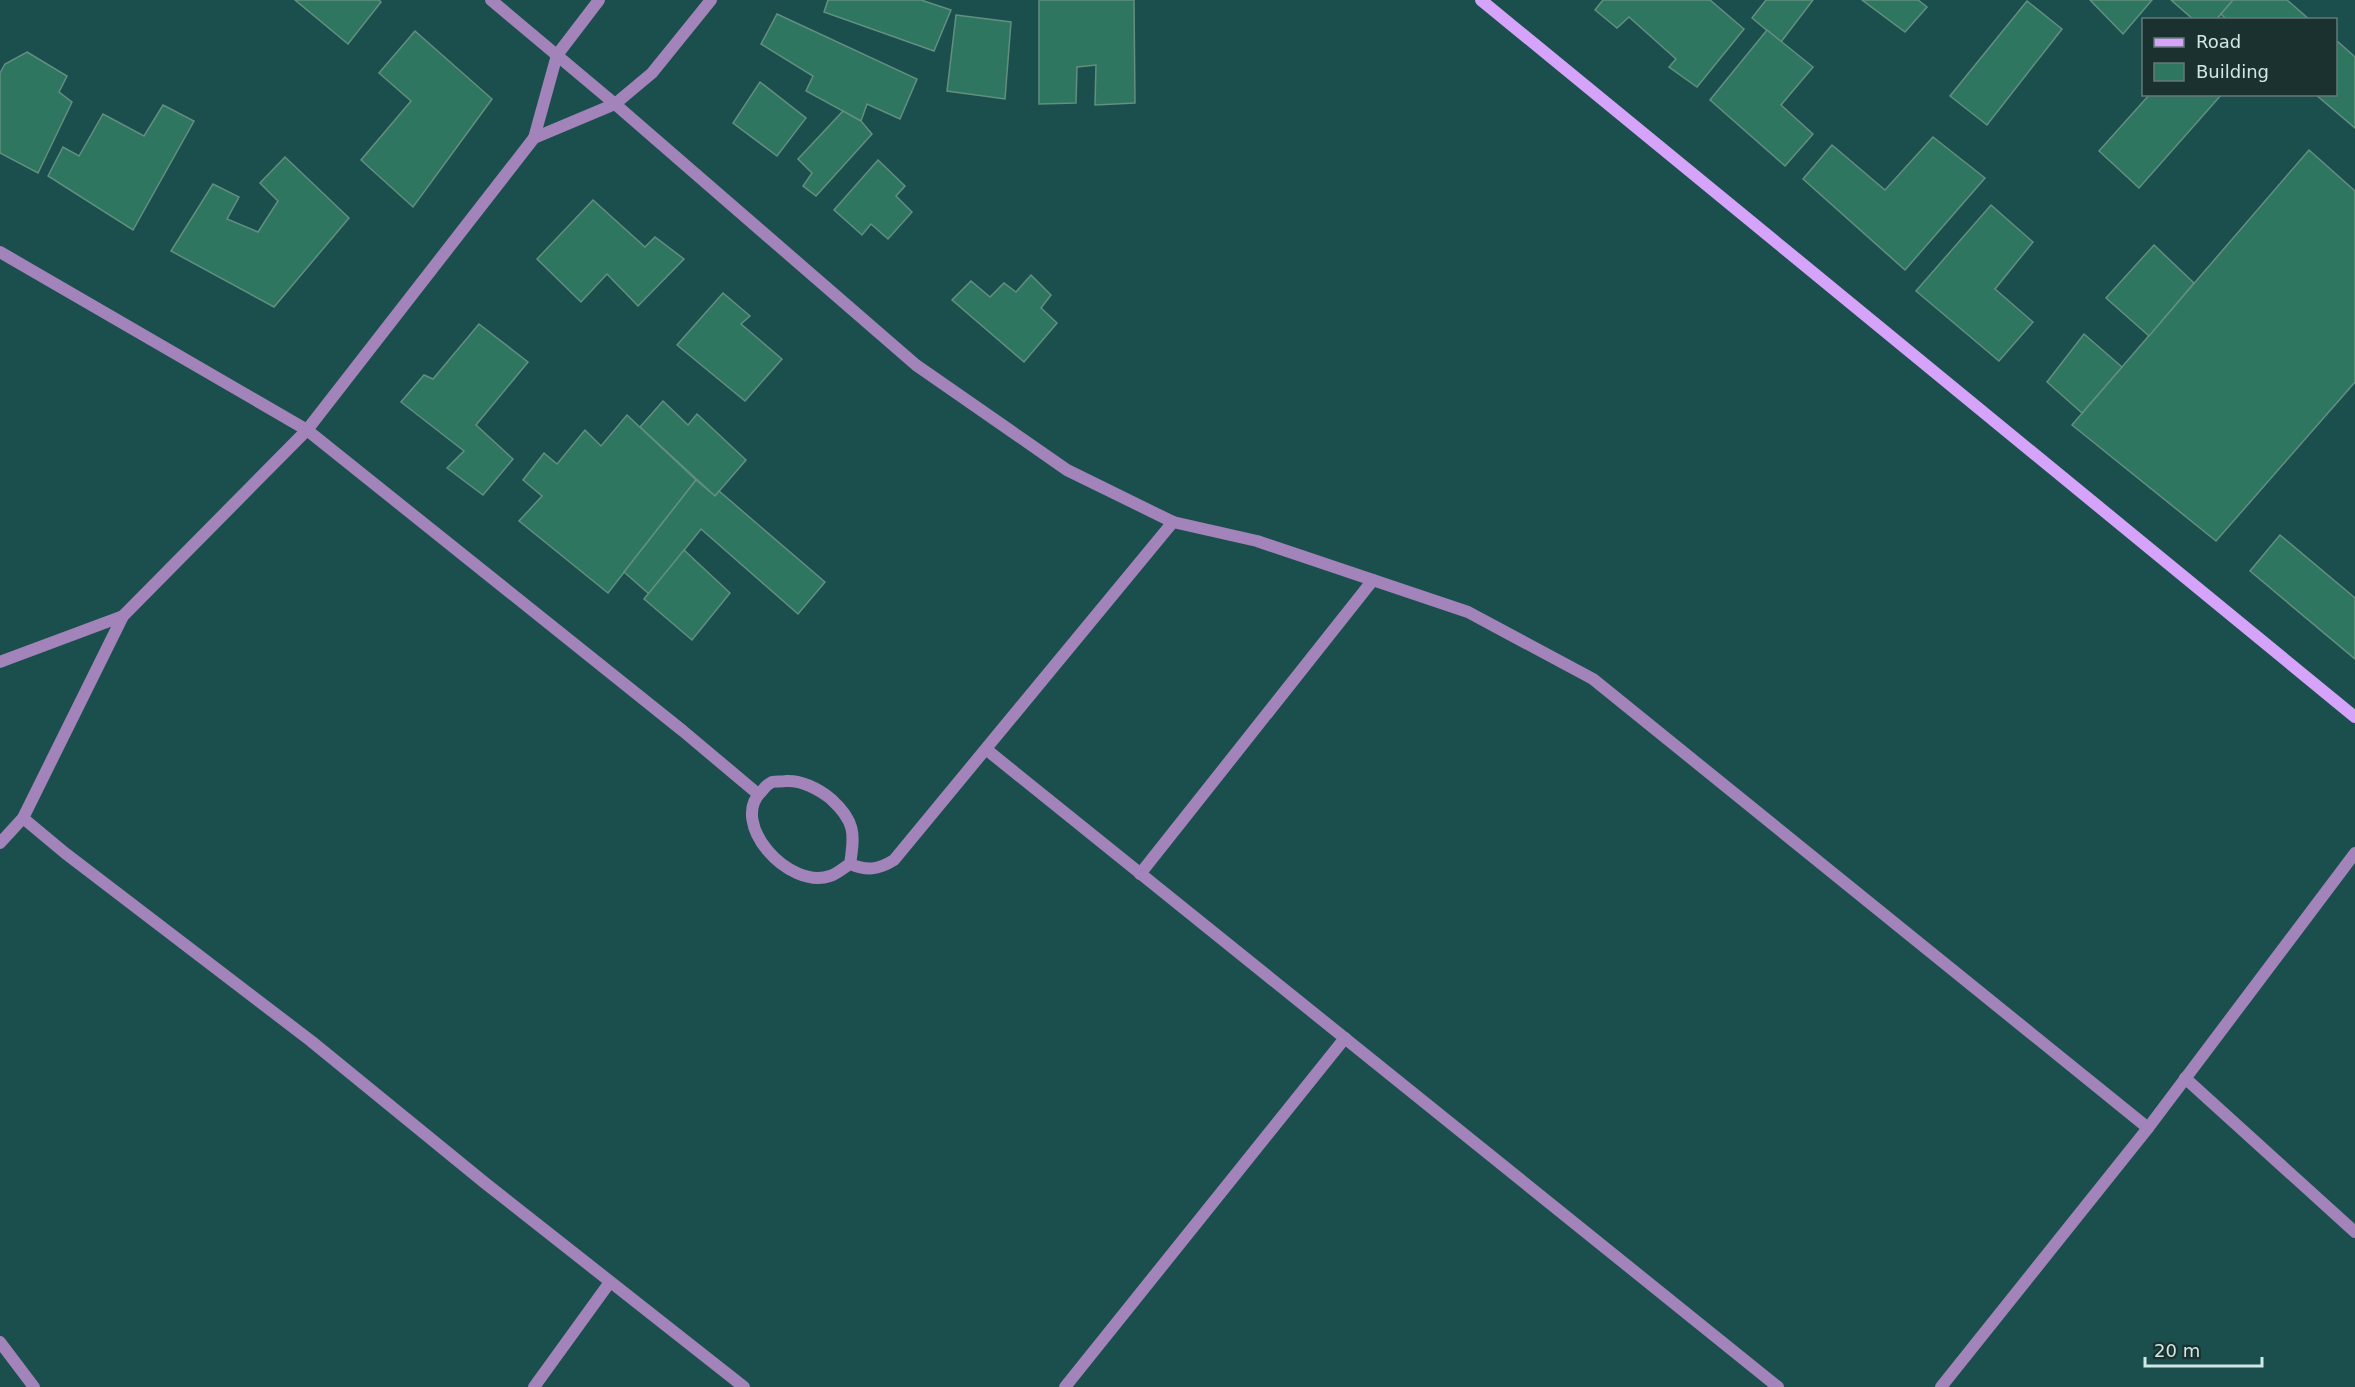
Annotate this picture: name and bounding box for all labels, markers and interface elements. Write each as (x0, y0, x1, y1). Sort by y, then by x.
legend (2142, 18, 2337, 96)
text: Road (2196, 31, 2241, 52)
text: Building (2196, 61, 2269, 82)
scale bar (2145, 1330, 2262, 1368)
text: 20 m (2154, 1340, 2200, 1361)

